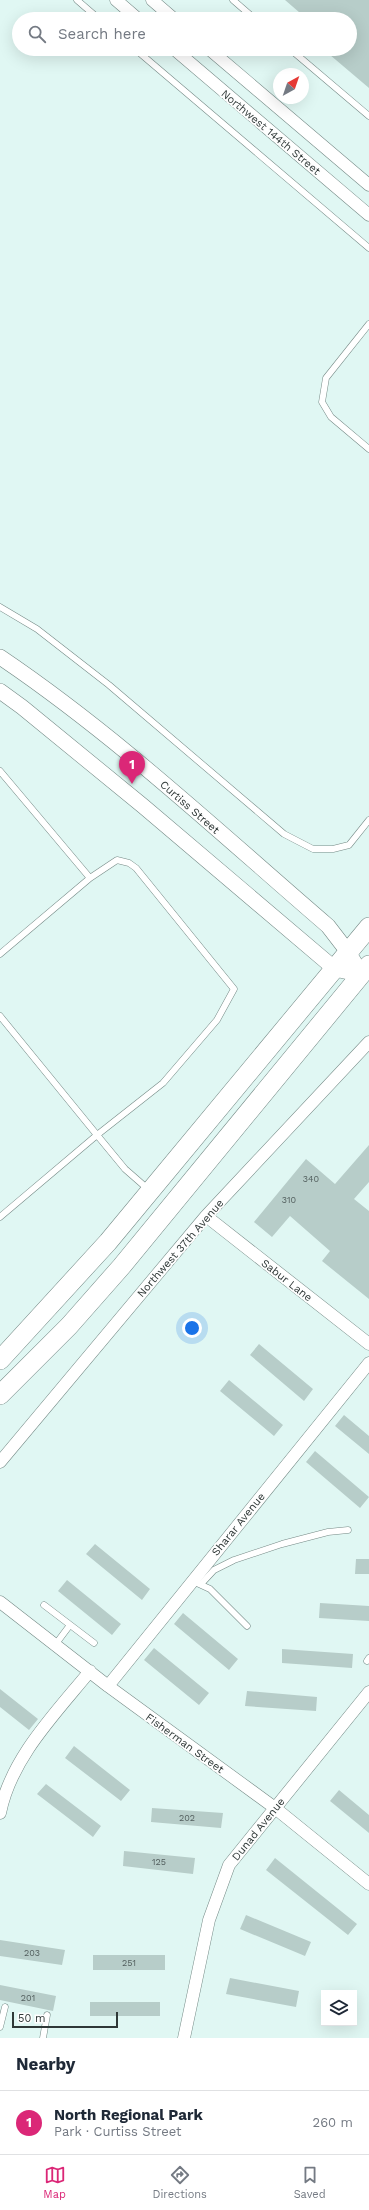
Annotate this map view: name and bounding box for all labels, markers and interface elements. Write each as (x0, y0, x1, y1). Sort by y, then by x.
search box (12, 12, 357, 56)
icon: search (26, 23, 48, 45)
text: Search here (58, 25, 146, 43)
north arrow (273, 68, 309, 104)
street label: Northwest 144th Street (218, 87, 323, 178)
pin: 1 (119, 751, 145, 784)
street label: Curtiss Street (157, 778, 222, 837)
house number: 340 (303, 1174, 320, 1184)
house number: 310 (282, 1195, 297, 1205)
street label: Northwest 37th Avenue (134, 1197, 226, 1300)
street label: Sabur Lane (259, 1257, 315, 1304)
your location (182, 1318, 202, 1338)
street label: Sharar Avenue (209, 1490, 268, 1558)
street label: Fisherman Street (143, 1711, 227, 1776)
street label: Dunad Avenue (229, 1795, 288, 1863)
house number: 202 (179, 1813, 195, 1823)
house number: 125 (152, 1857, 166, 1867)
house number: 203 (24, 1948, 40, 1958)
house number: 251 (122, 1958, 136, 1968)
map controls (321, 1990, 357, 2026)
button: layers (321, 1990, 357, 2026)
house number: 201 (21, 1993, 35, 2003)
scale bar (12, 2010, 118, 2029)
text: 50 m (18, 2012, 45, 2025)
text: Nearby (16, 2054, 75, 2074)
text: North Regional Park (54, 2106, 203, 2124)
text: 1 (26, 2115, 32, 2130)
text: 260 m (313, 2115, 353, 2130)
text: Park · Curtiss Street (54, 2124, 182, 2139)
tab: Map (43, 2164, 66, 2201)
tab: Directions (153, 2164, 207, 2201)
tab: Saved (294, 2164, 326, 2201)

